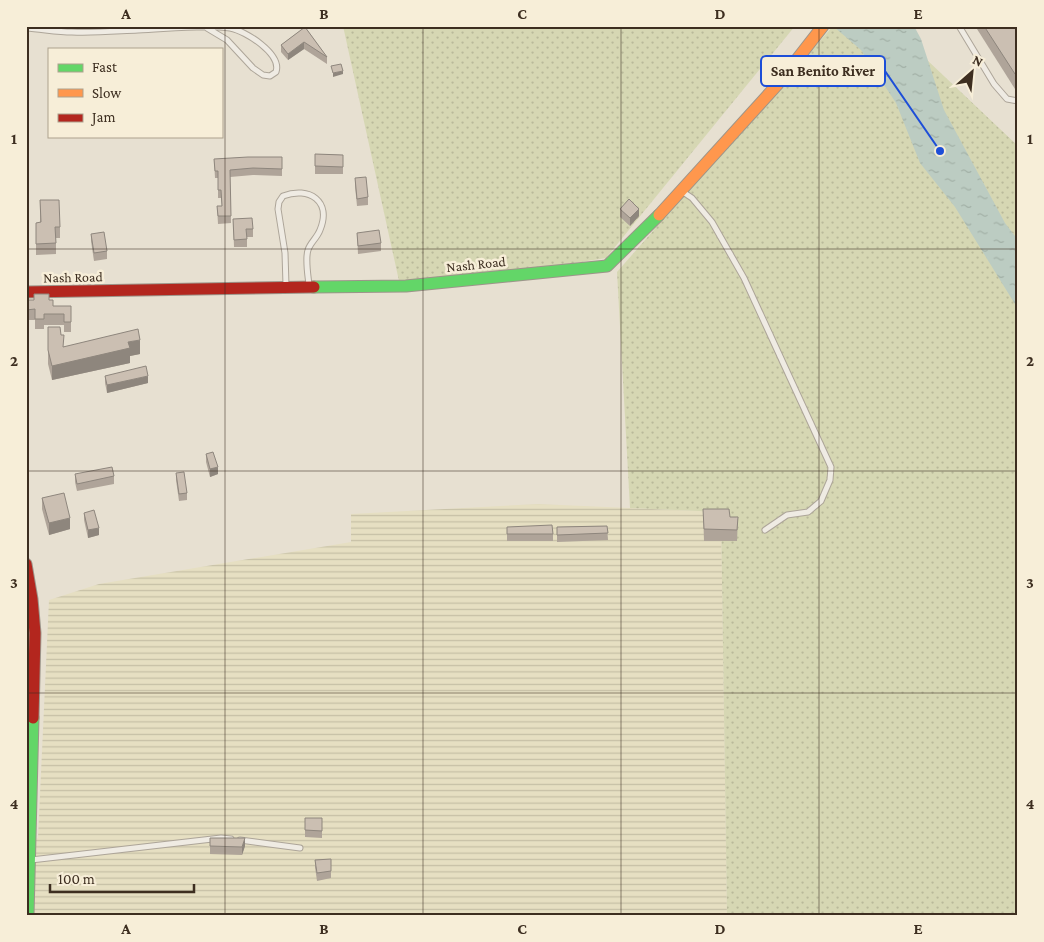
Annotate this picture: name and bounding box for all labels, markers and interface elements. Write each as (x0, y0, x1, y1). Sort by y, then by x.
text: A (120, 5, 131, 22)
text: B (319, 5, 329, 22)
text: C (517, 5, 527, 22)
text: D (714, 5, 726, 22)
text: E (913, 5, 923, 22)
legend (48, 48, 222, 138)
north arrow (946, 48, 996, 98)
text: N (970, 51, 986, 70)
callout: San Benito River (761, 56, 885, 86)
text: Fast (92, 59, 118, 75)
text: San Benito River (771, 63, 875, 79)
text: Slow (92, 85, 122, 101)
text: Jam (90, 109, 115, 126)
text: 1 (11, 130, 17, 147)
text: 1 (1027, 130, 1033, 147)
street label: Nash Road (446, 253, 507, 275)
street label: Nash Road (43, 268, 104, 286)
text: 2 (10, 352, 18, 369)
text: 2 (1026, 352, 1034, 369)
text: 3 (10, 574, 18, 591)
text: 3 (1026, 574, 1034, 591)
text: 4 (10, 795, 19, 812)
text: 4 (1026, 795, 1035, 812)
scale bar (50, 862, 194, 894)
text: 100 m (58, 871, 95, 887)
text: A (120, 920, 131, 937)
text: B (319, 920, 329, 937)
text: C (517, 920, 527, 937)
text: D (714, 920, 726, 937)
text: E (913, 920, 923, 937)

